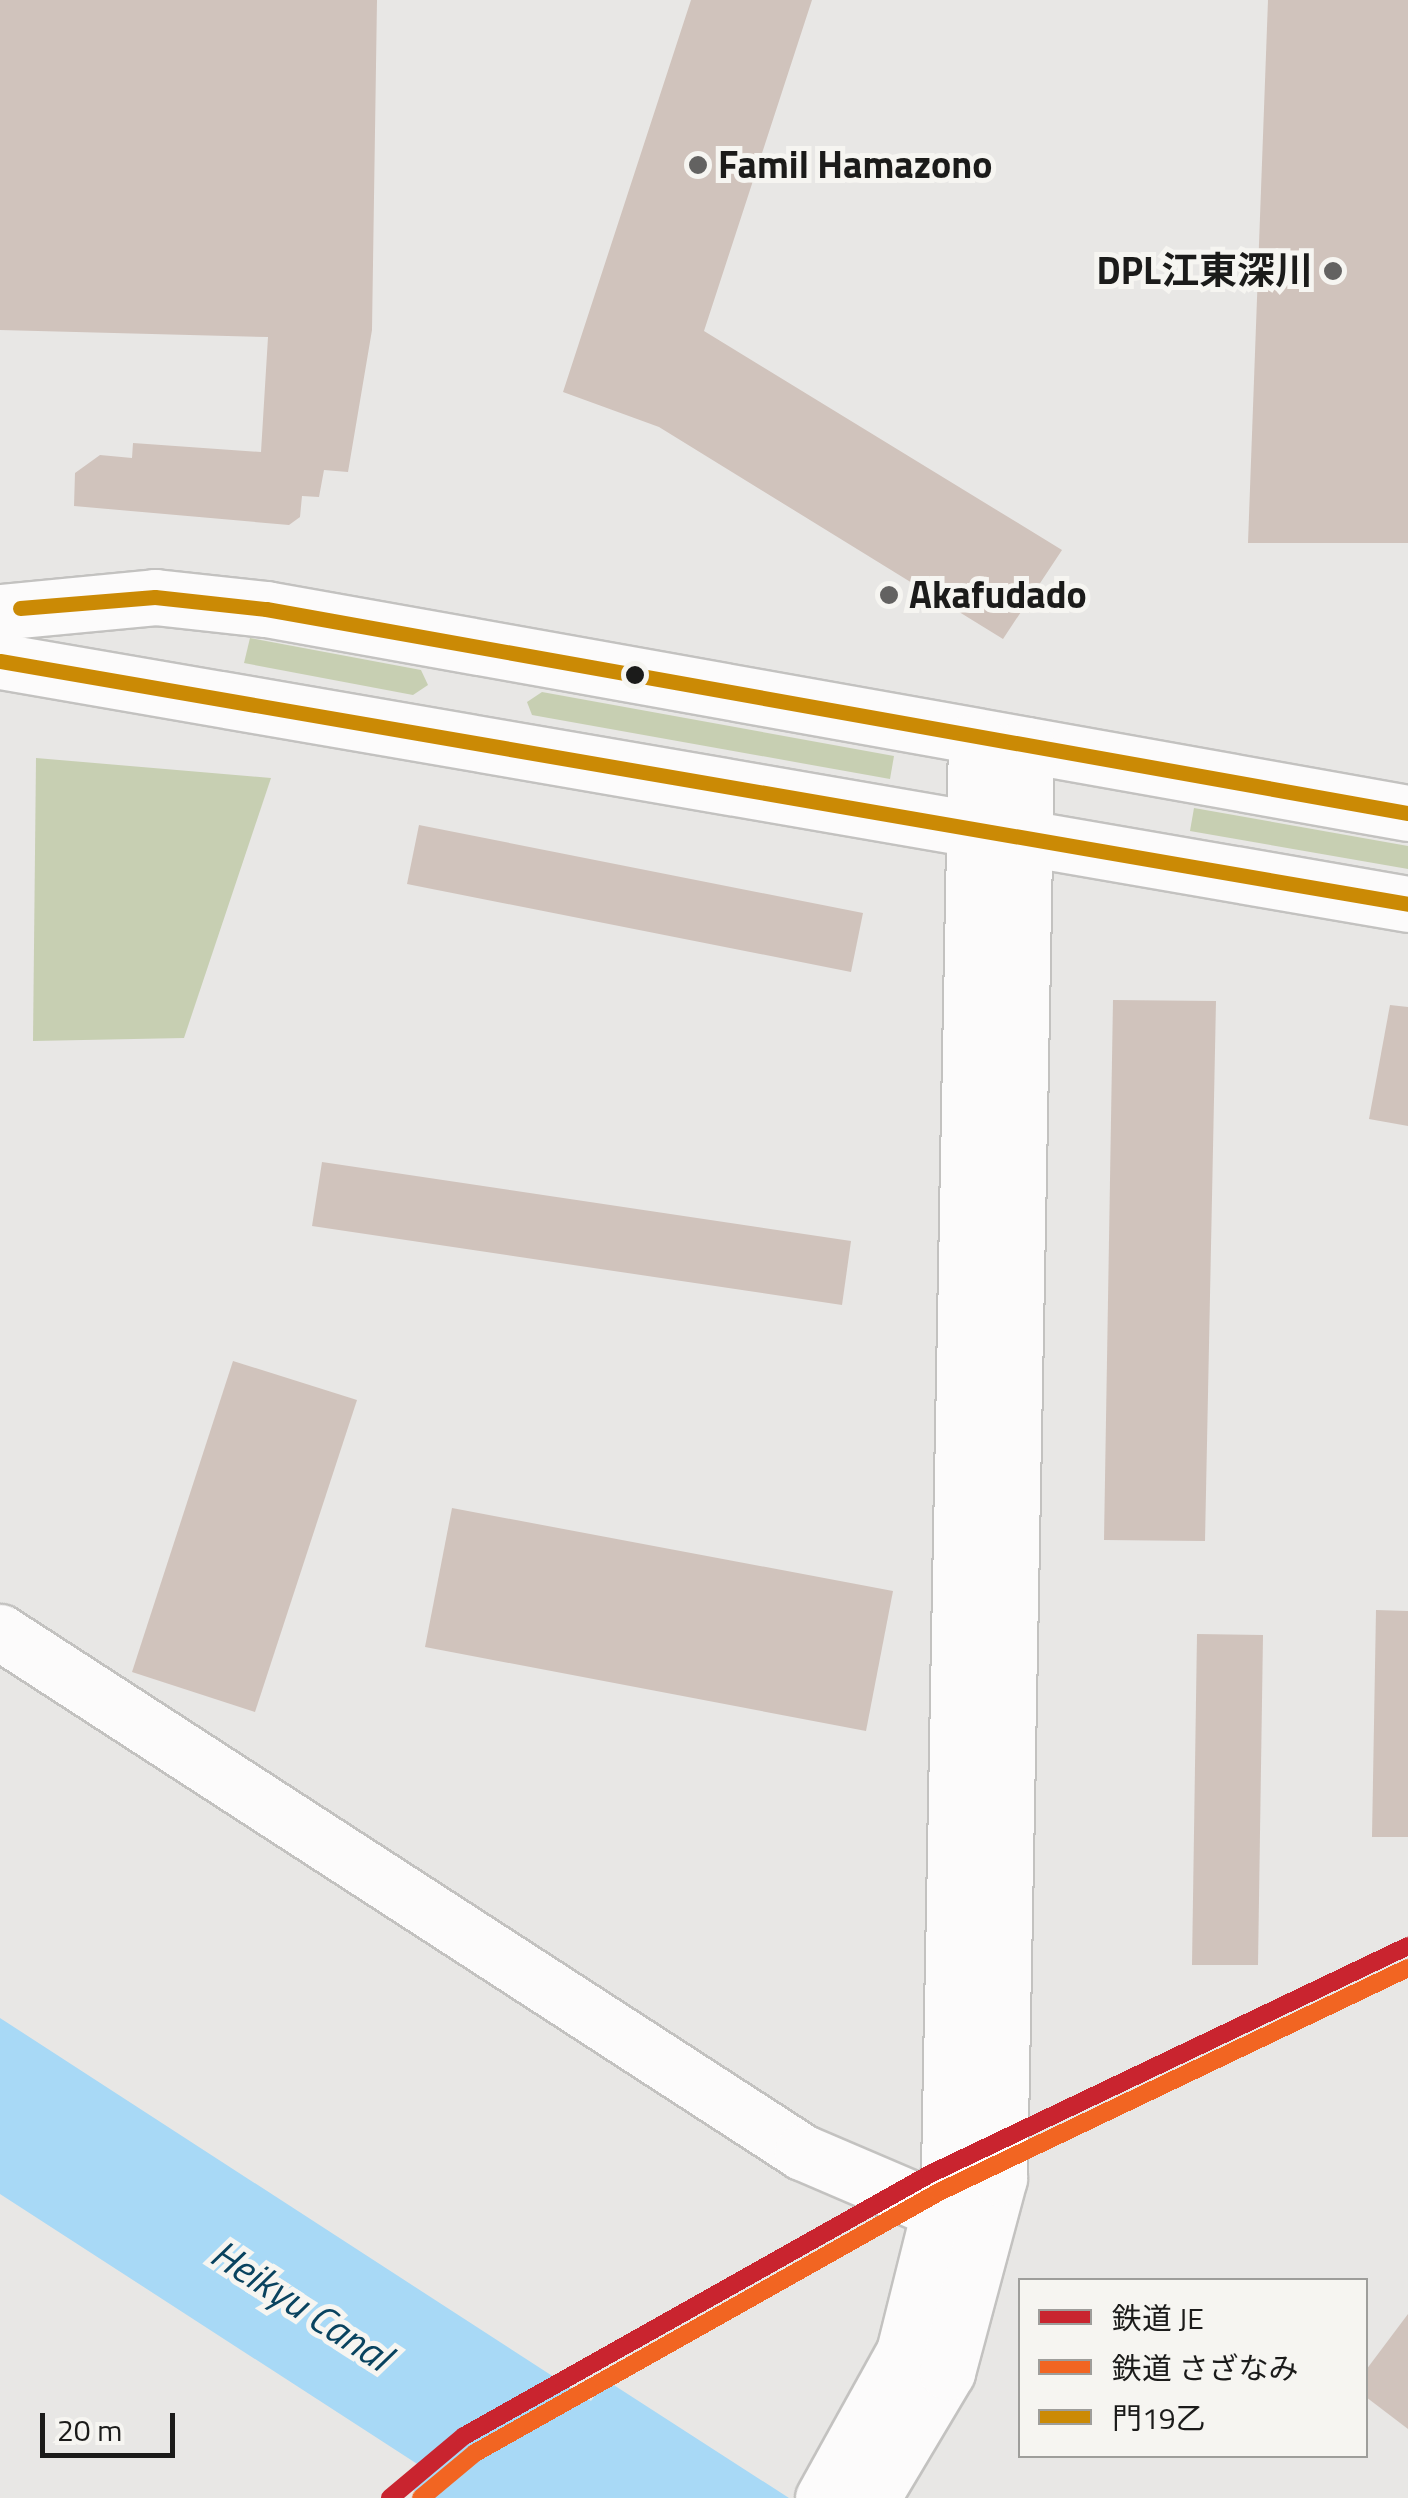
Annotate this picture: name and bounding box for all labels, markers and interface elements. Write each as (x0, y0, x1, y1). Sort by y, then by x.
place label: Famil Hamazono (718, 142, 992, 188)
marker: Famil Hamazono (687, 154, 709, 176)
place label: DPL江東深川 (1096, 248, 1313, 294)
marker: DPL江東深川 (1322, 260, 1344, 282)
place label: Akafudado (909, 572, 1087, 618)
marker: Akafudado (878, 584, 900, 606)
unlabelled marker (625, 665, 645, 685)
water label: Heikyu Canal (202, 2229, 400, 2381)
legend (1018, 2278, 1368, 2458)
text: 鉄道 JE (1112, 2295, 1204, 2341)
text: 鉄道 さざなみ (1112, 2345, 1299, 2391)
scale bar (45, 2393, 180, 2455)
text: 門19乙 (1112, 2395, 1206, 2441)
text: 20 m (57, 2407, 122, 2453)

